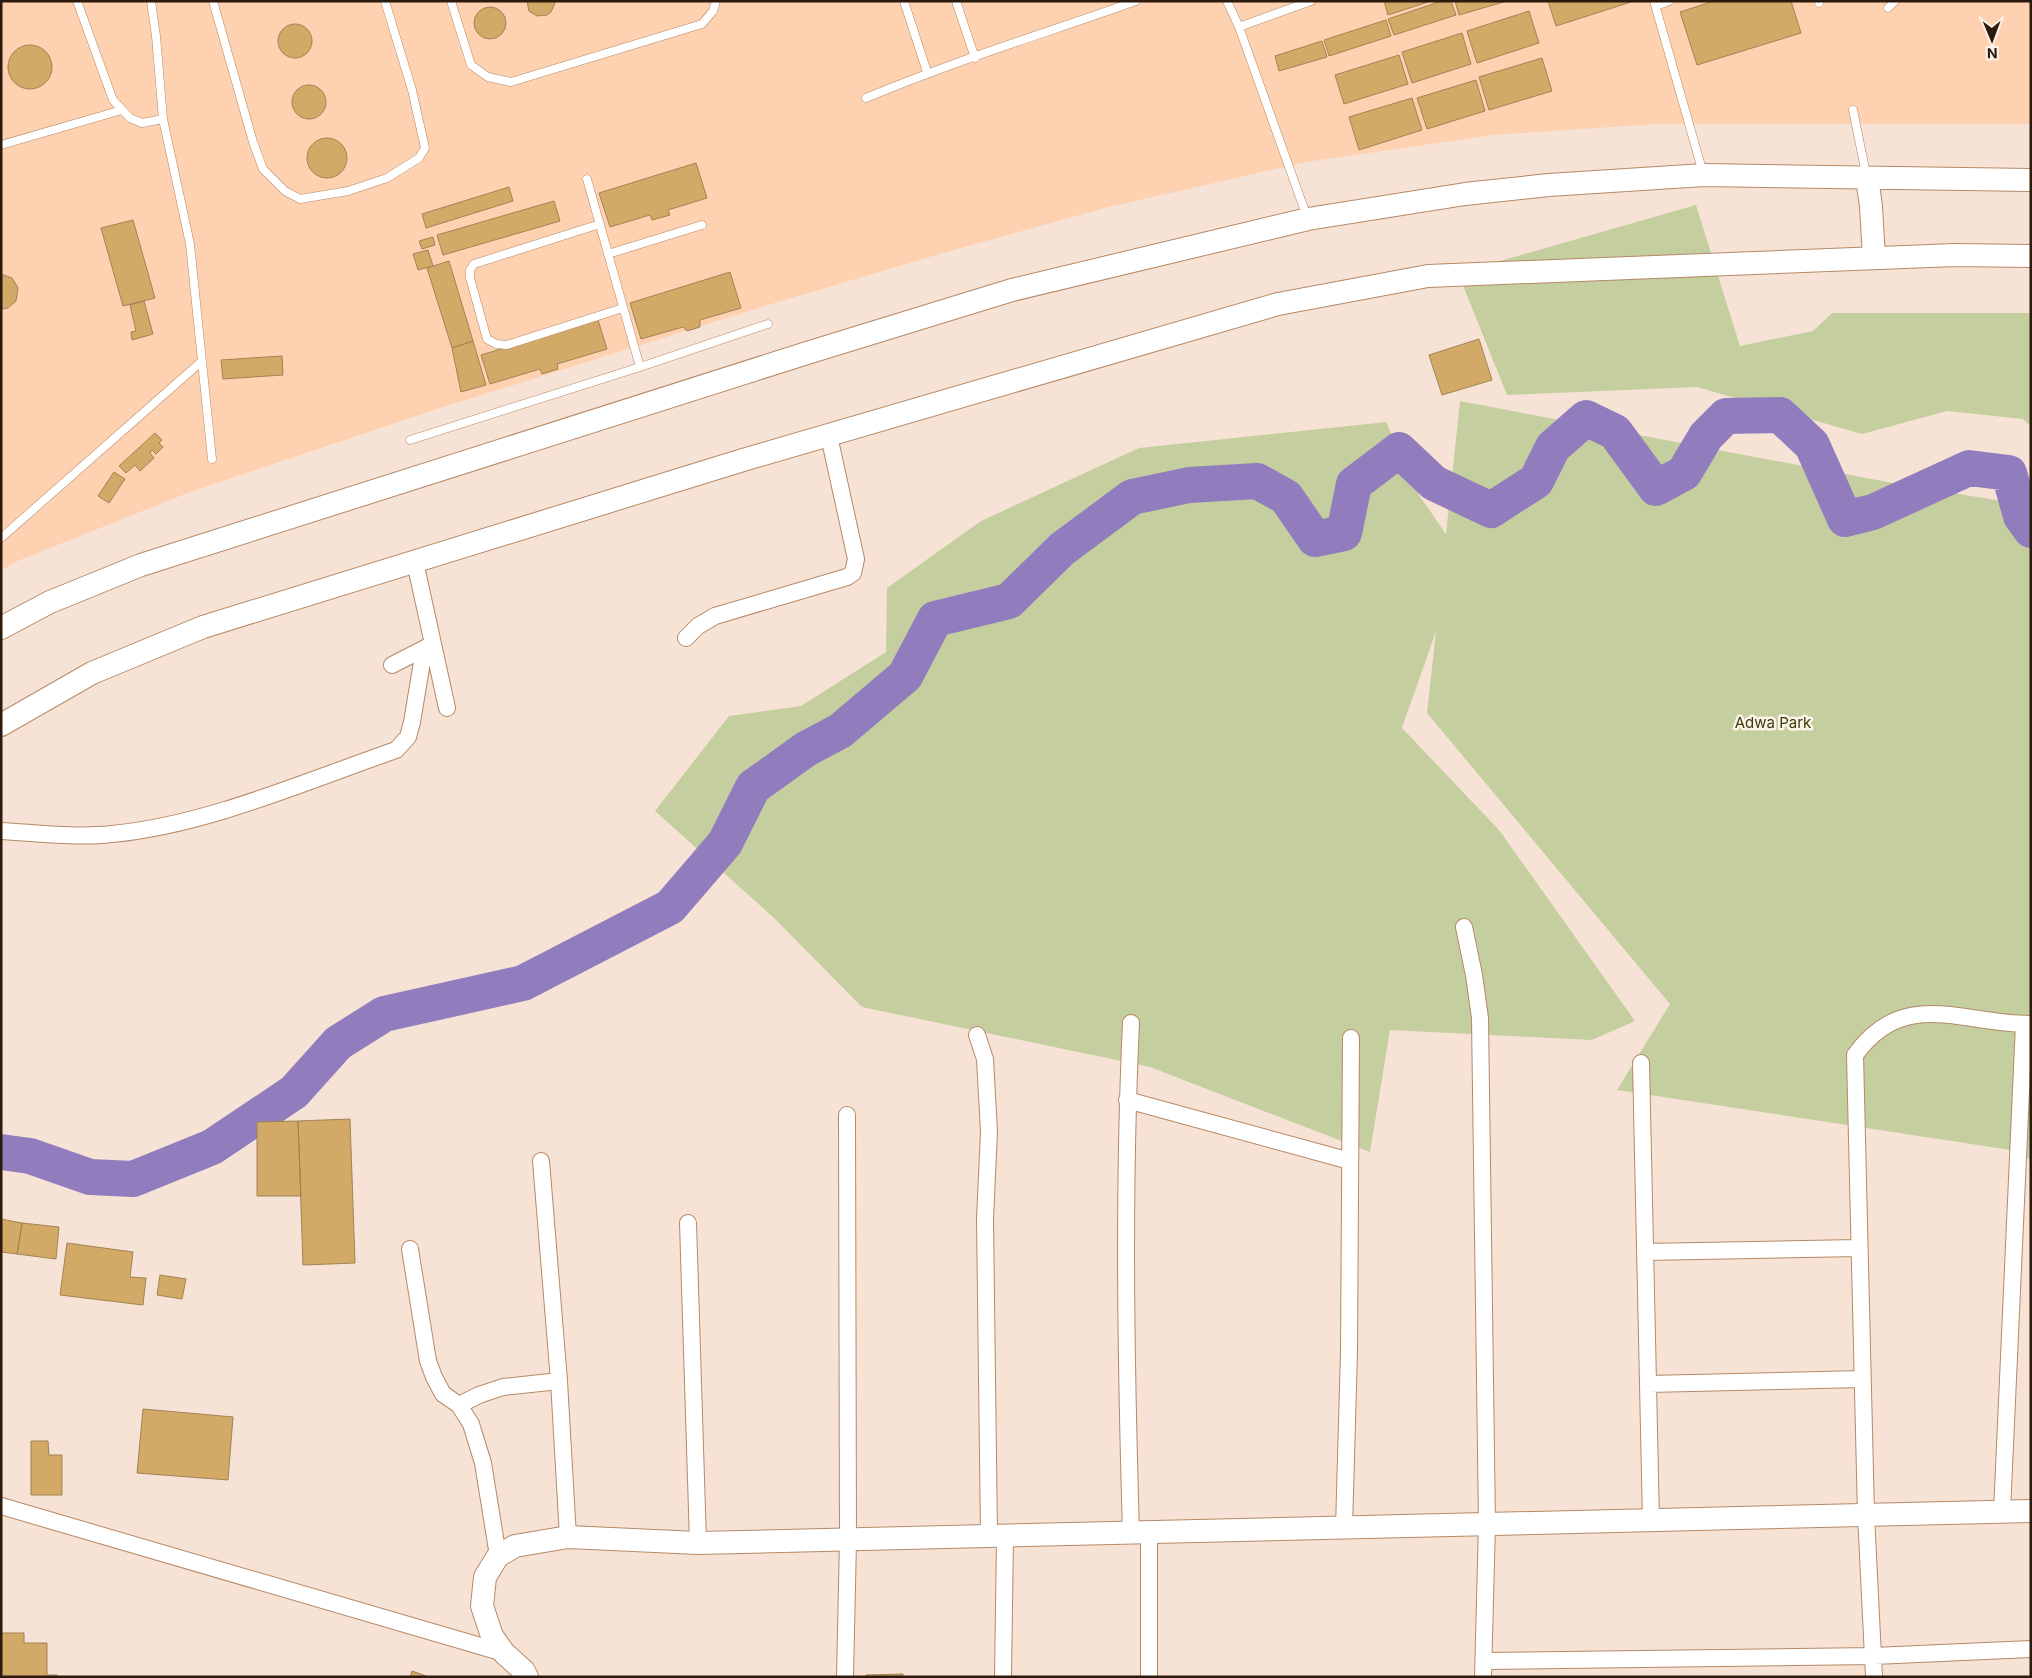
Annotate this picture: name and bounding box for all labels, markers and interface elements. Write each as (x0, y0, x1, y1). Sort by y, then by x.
north arrow (1967, 15, 2017, 65)
text: N (1987, 45, 1998, 62)
park label: Adwa Park (1735, 713, 1812, 732)

